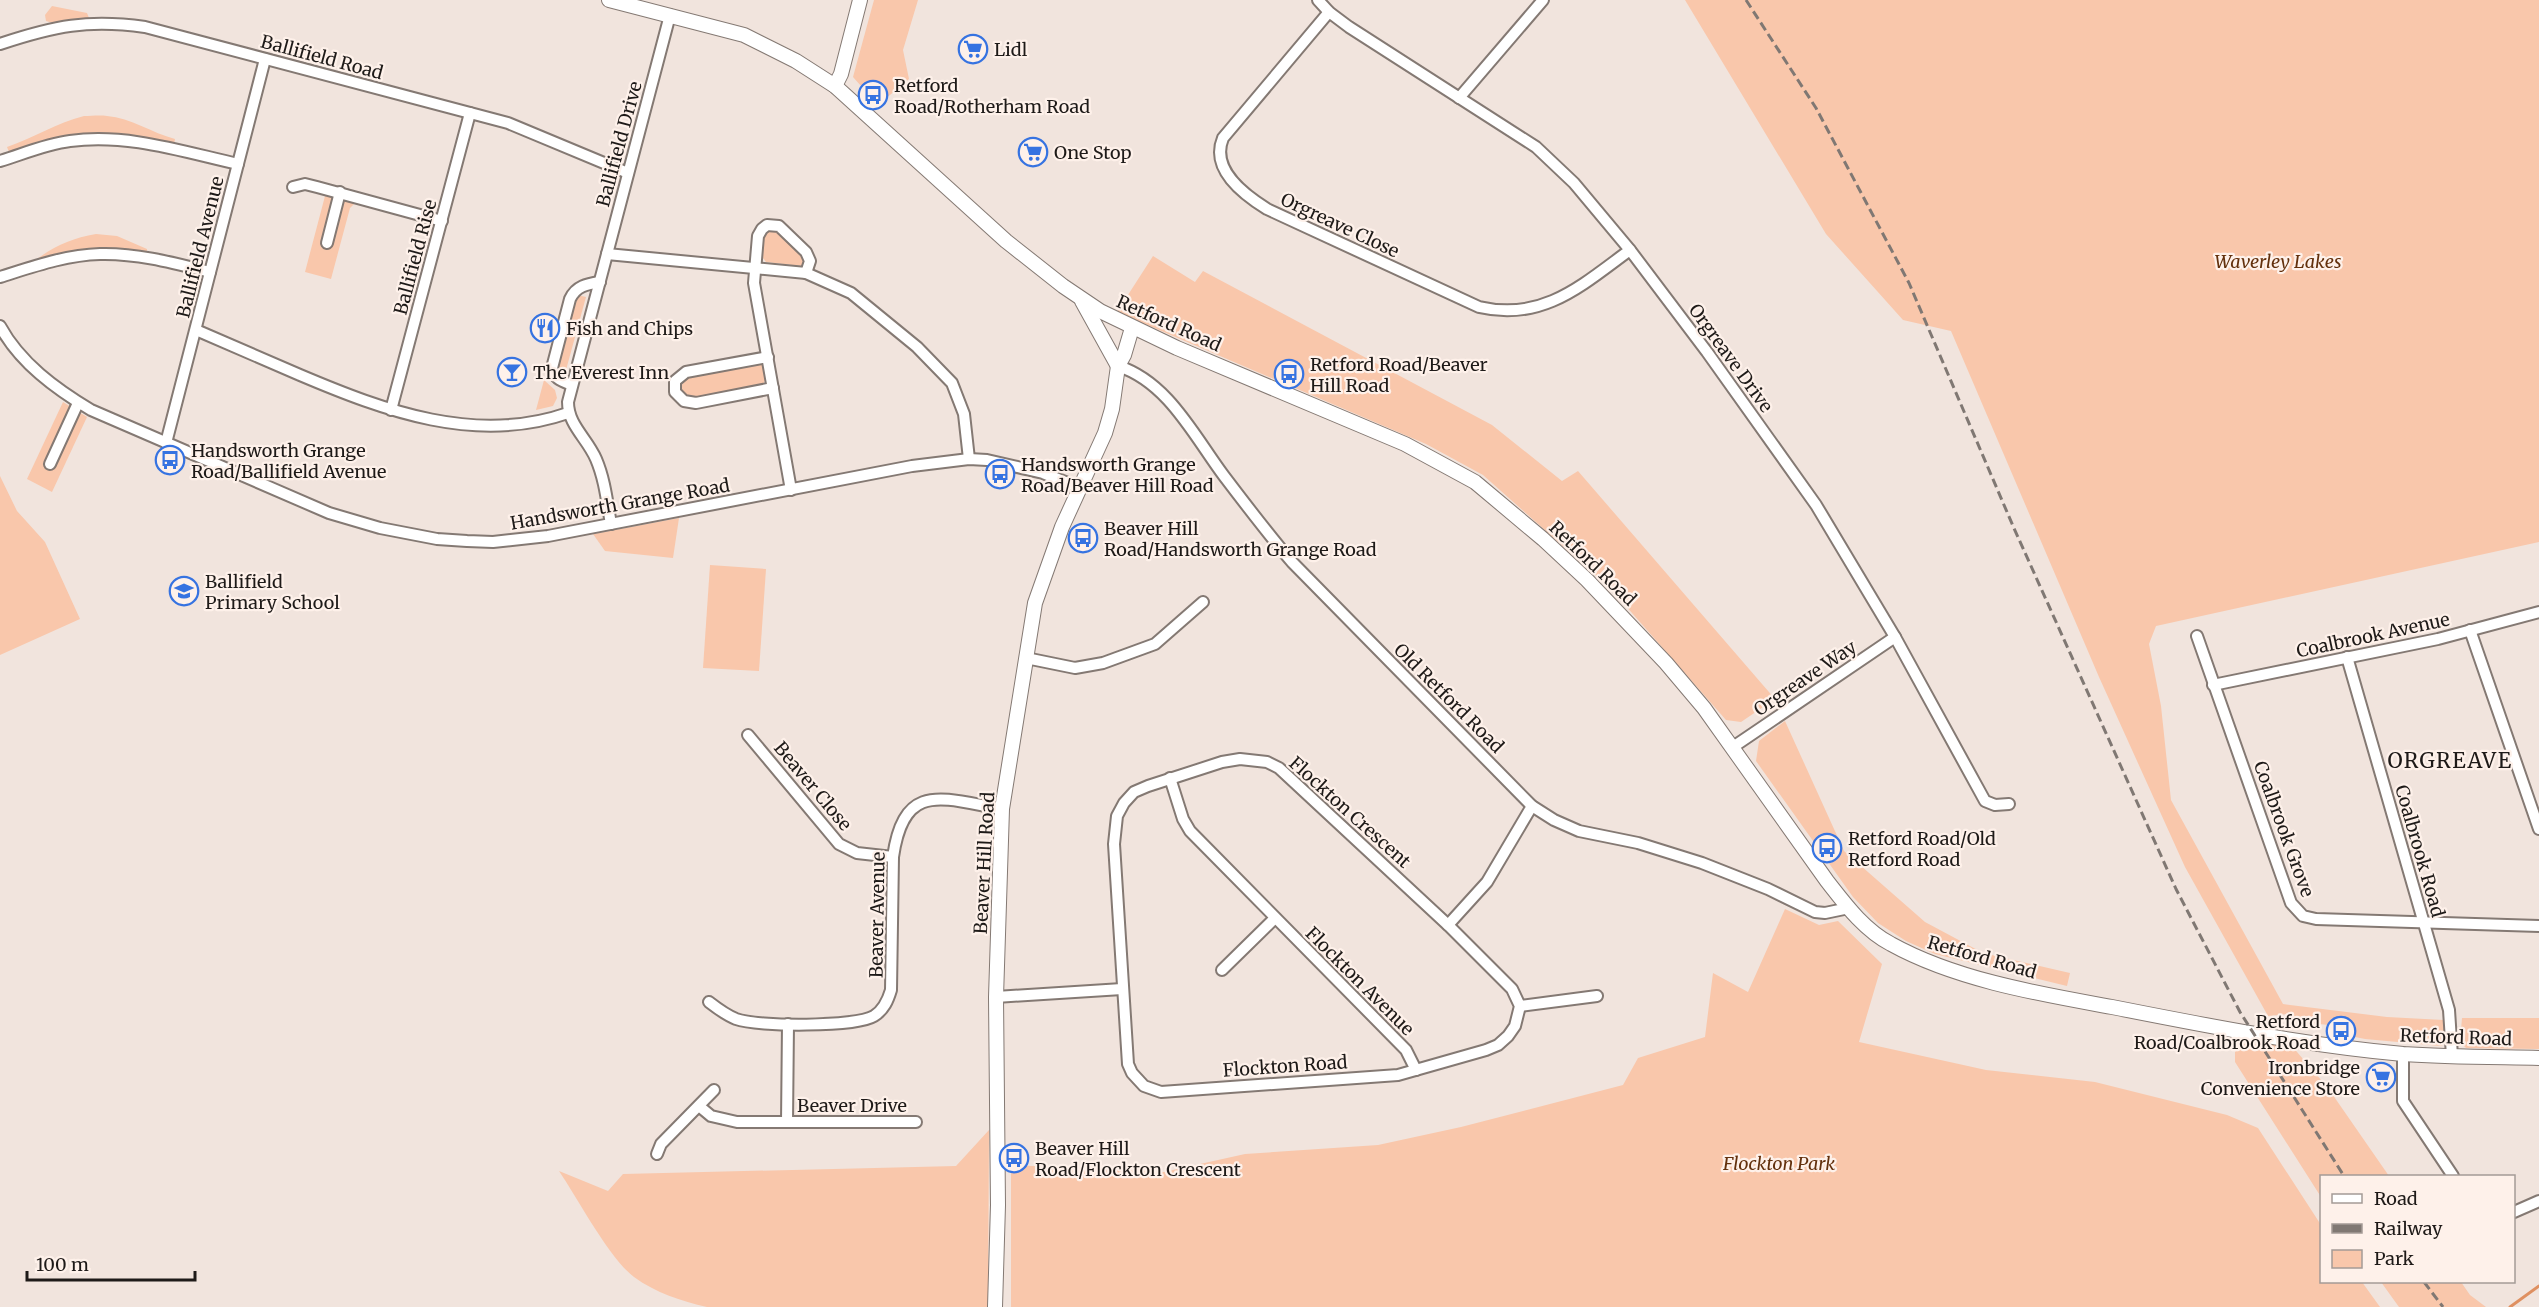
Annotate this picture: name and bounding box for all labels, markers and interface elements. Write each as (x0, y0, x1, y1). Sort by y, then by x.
street label: Ballifield Road (258, 30, 386, 84)
supermarket icon: Lidl (957, 33, 989, 65)
place label: Lidl (994, 38, 1028, 61)
place label: Retford Road/Rotherham Road (894, 74, 1090, 118)
street label: Ballifield Drive (591, 79, 647, 209)
bus stop icon: Retford Road/Rotherham Road (857, 79, 889, 111)
supermarket icon: One Stop (1017, 136, 1049, 168)
place label: One Stop (1054, 141, 1132, 164)
street label: Ballifield Avenue (171, 174, 229, 320)
street label: Orgreave Close (1277, 188, 1403, 262)
street label: Ballifield Rise (389, 197, 441, 317)
park label: Waverley Lakes (2215, 250, 2341, 273)
street label: Retford Road (1113, 290, 1225, 356)
street label: Orgreave Drive (1684, 299, 1778, 417)
restaurant icon: Fish and Chips (529, 312, 561, 344)
place label: Fish and Chips (566, 317, 693, 340)
place label: Retford Road/Beaver Hill Road (1310, 353, 1488, 397)
bar icon: The Everest Inn (496, 356, 528, 388)
bus stop icon: Retford Road/Beaver Hill Road (1273, 358, 1305, 390)
place label: The Everest Inn (533, 361, 669, 384)
place label: Handsworth Grange Road/Ballifield Avenue (191, 439, 386, 483)
bus stop icon: Handsworth Grange Road/Ballifield Avenue (154, 444, 186, 476)
place label: Handsworth Grange Road/Beaver Hill Road (1021, 453, 1214, 497)
bus stop icon: Handsworth Grange Road/Beaver Hill Road (984, 458, 1016, 490)
street label: Handsworth Grange Road (508, 473, 732, 535)
street label: Retford Road (1545, 516, 1642, 610)
place label: Beaver Hill Road/Handsworth Grange Road (1104, 517, 1377, 561)
bus stop icon: Beaver Hill Road/Handsworth Grange Road (1067, 522, 1099, 554)
place label: Ballifield Primary School (205, 570, 340, 614)
school or university icon: Ballifield Primary School (168, 575, 200, 607)
street label: Coalbrook Avenue (2294, 608, 2452, 662)
street label: Orgreave Way (1749, 635, 1861, 721)
street label: Old Retford Road (1389, 638, 1509, 758)
street label: Beaver Close (769, 737, 857, 835)
district label: ORGREAVE (2387, 747, 2513, 774)
street label: Flockton Crescent (1284, 751, 1416, 873)
street label: Coalbrook Grove (2249, 758, 2319, 900)
street label: Coalbrook Road (2390, 782, 2450, 920)
street label: Beaver Hill Road (969, 791, 999, 935)
place label: Retford Road/Old Retford Road (1848, 827, 1996, 871)
bus stop icon: Retford Road/Old Retford Road (1811, 832, 1843, 864)
street label: Beaver Avenue (864, 852, 890, 978)
street label: Flockton Avenue (1301, 922, 1419, 1040)
street label: Retford Road (1925, 930, 2039, 984)
place label: Retford Road/Coalbrook Road (2134, 1010, 2320, 1054)
bus stop icon: Retford Road/Coalbrook Road (2325, 1015, 2357, 1047)
street label: Retford Road (2399, 1024, 2513, 1050)
street label: Flockton Road (1222, 1050, 1348, 1082)
place label: Ironbridge Convenience Store (2201, 1056, 2360, 1100)
supermarket icon: Ironbridge Convenience Store (2365, 1061, 2397, 1093)
street label: Beaver Drive (797, 1094, 907, 1117)
place label: Beaver Hill Road/Flockton Crescent (1035, 1137, 1241, 1181)
bus stop icon: Beaver Hill Road/Flockton Crescent (998, 1142, 1030, 1174)
park label: Flockton Park (1722, 1152, 1835, 1175)
legend (2320, 1175, 2515, 1283)
text: Road (2374, 1187, 2418, 1210)
text: Railway (2374, 1217, 2443, 1240)
scale bar (27, 1244, 195, 1282)
text: Park (2374, 1247, 2415, 1270)
text: 100 m (36, 1253, 89, 1276)

